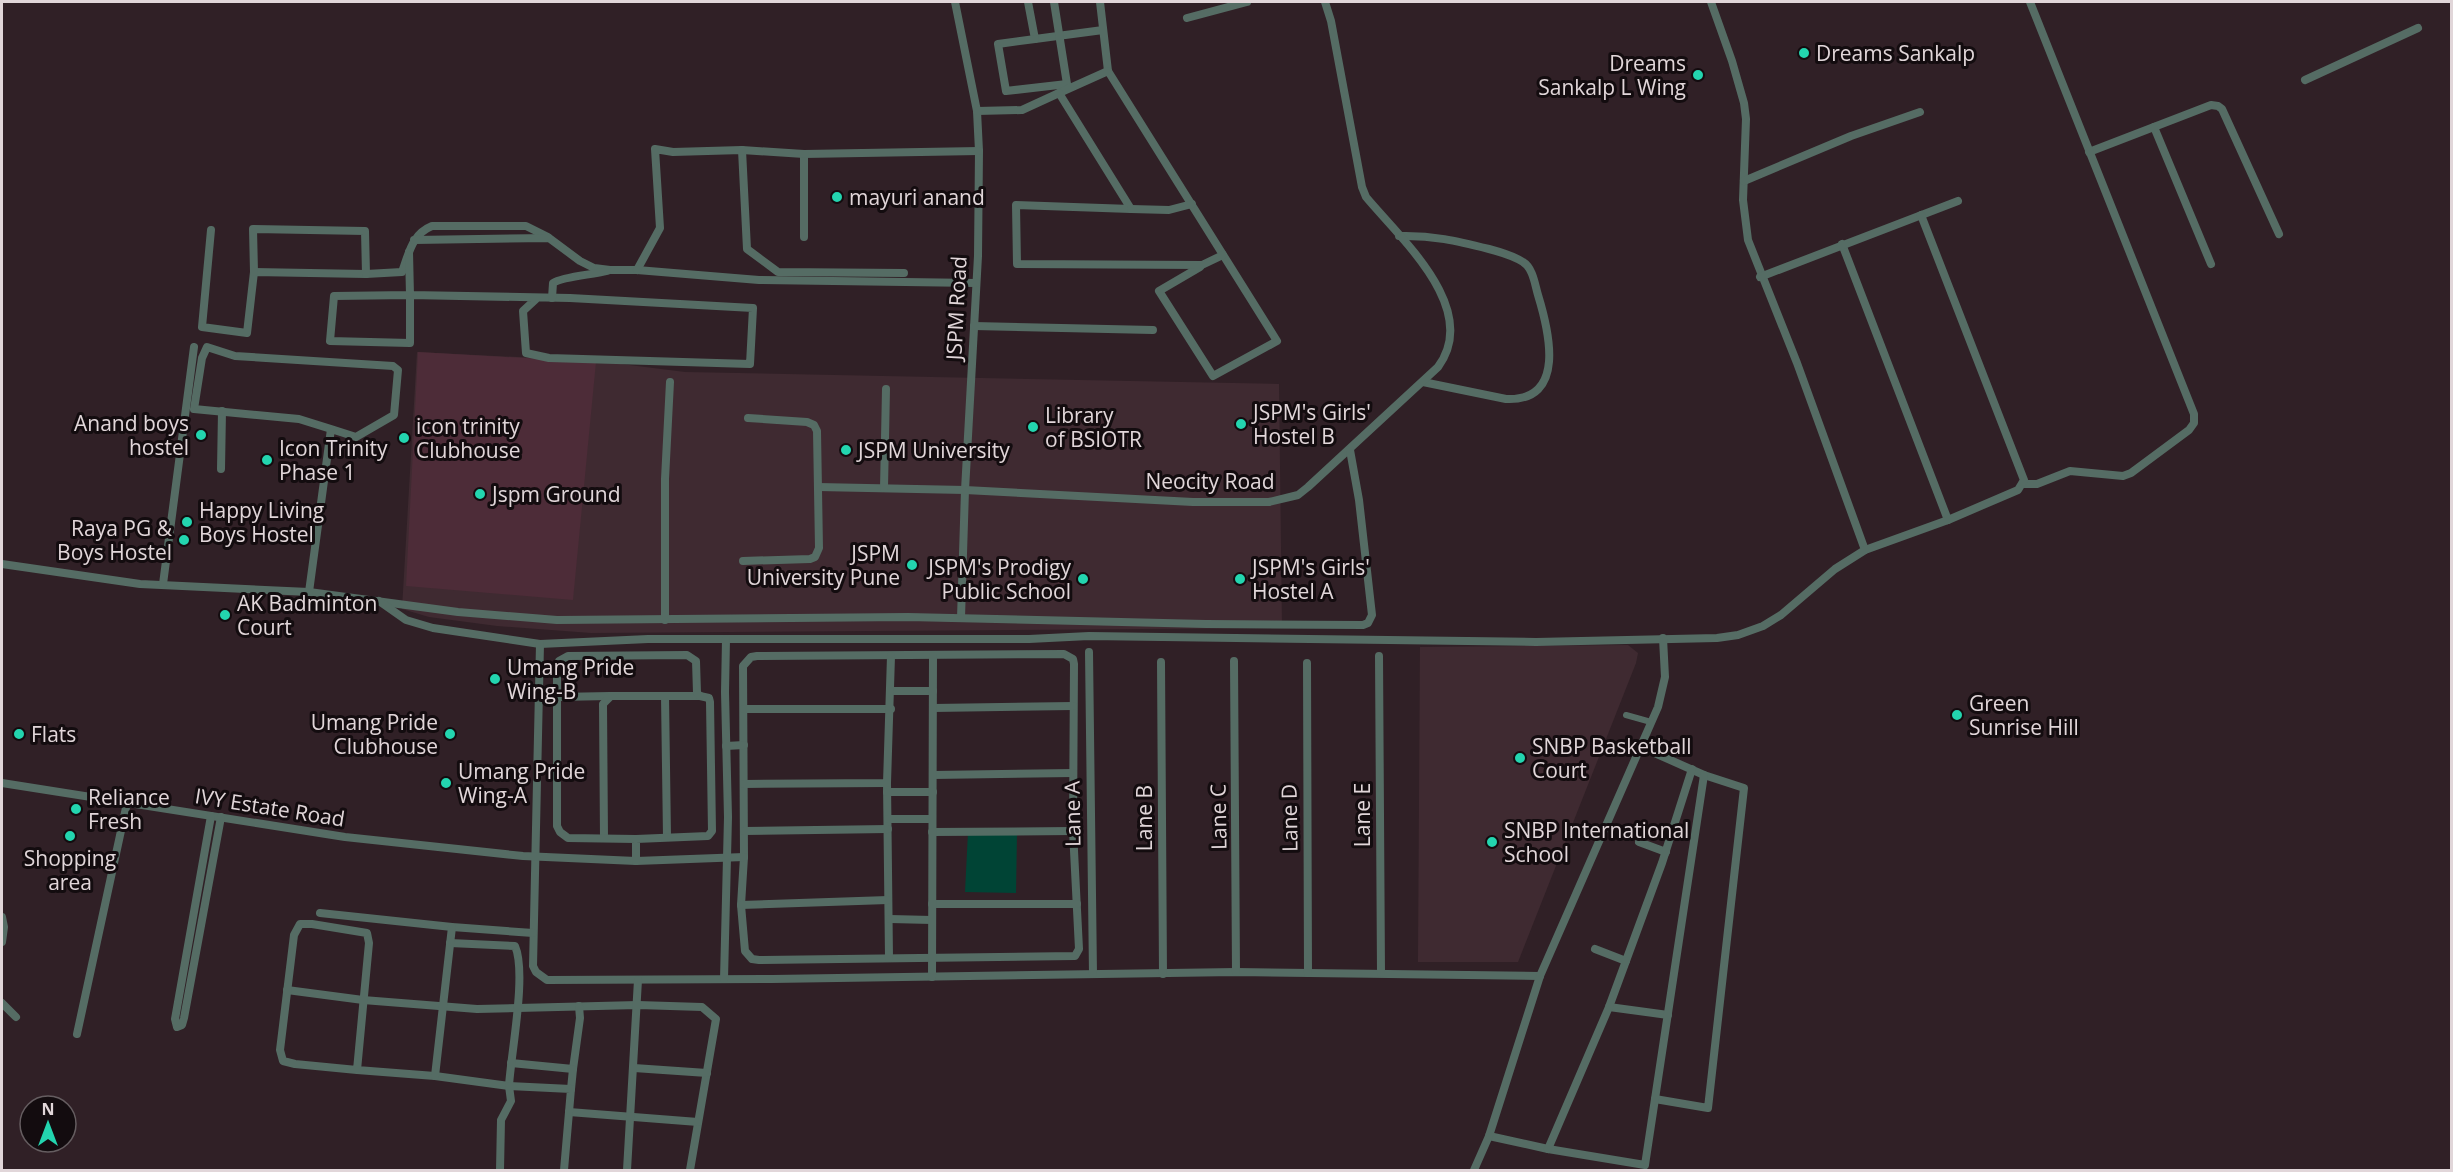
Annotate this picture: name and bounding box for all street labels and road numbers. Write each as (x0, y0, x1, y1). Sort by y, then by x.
street label: JSPM Road (939, 255, 973, 363)
street label: Neocity Road (1145, 467, 1275, 495)
street label: Lane A (1057, 780, 1087, 847)
street label: IVY Estate Road (193, 781, 347, 833)
street label: Lane E (1348, 783, 1376, 847)
street label: Lane C (1203, 784, 1233, 850)
street label: Lane D (1274, 784, 1304, 852)
street label: Lane B (1130, 785, 1158, 851)

